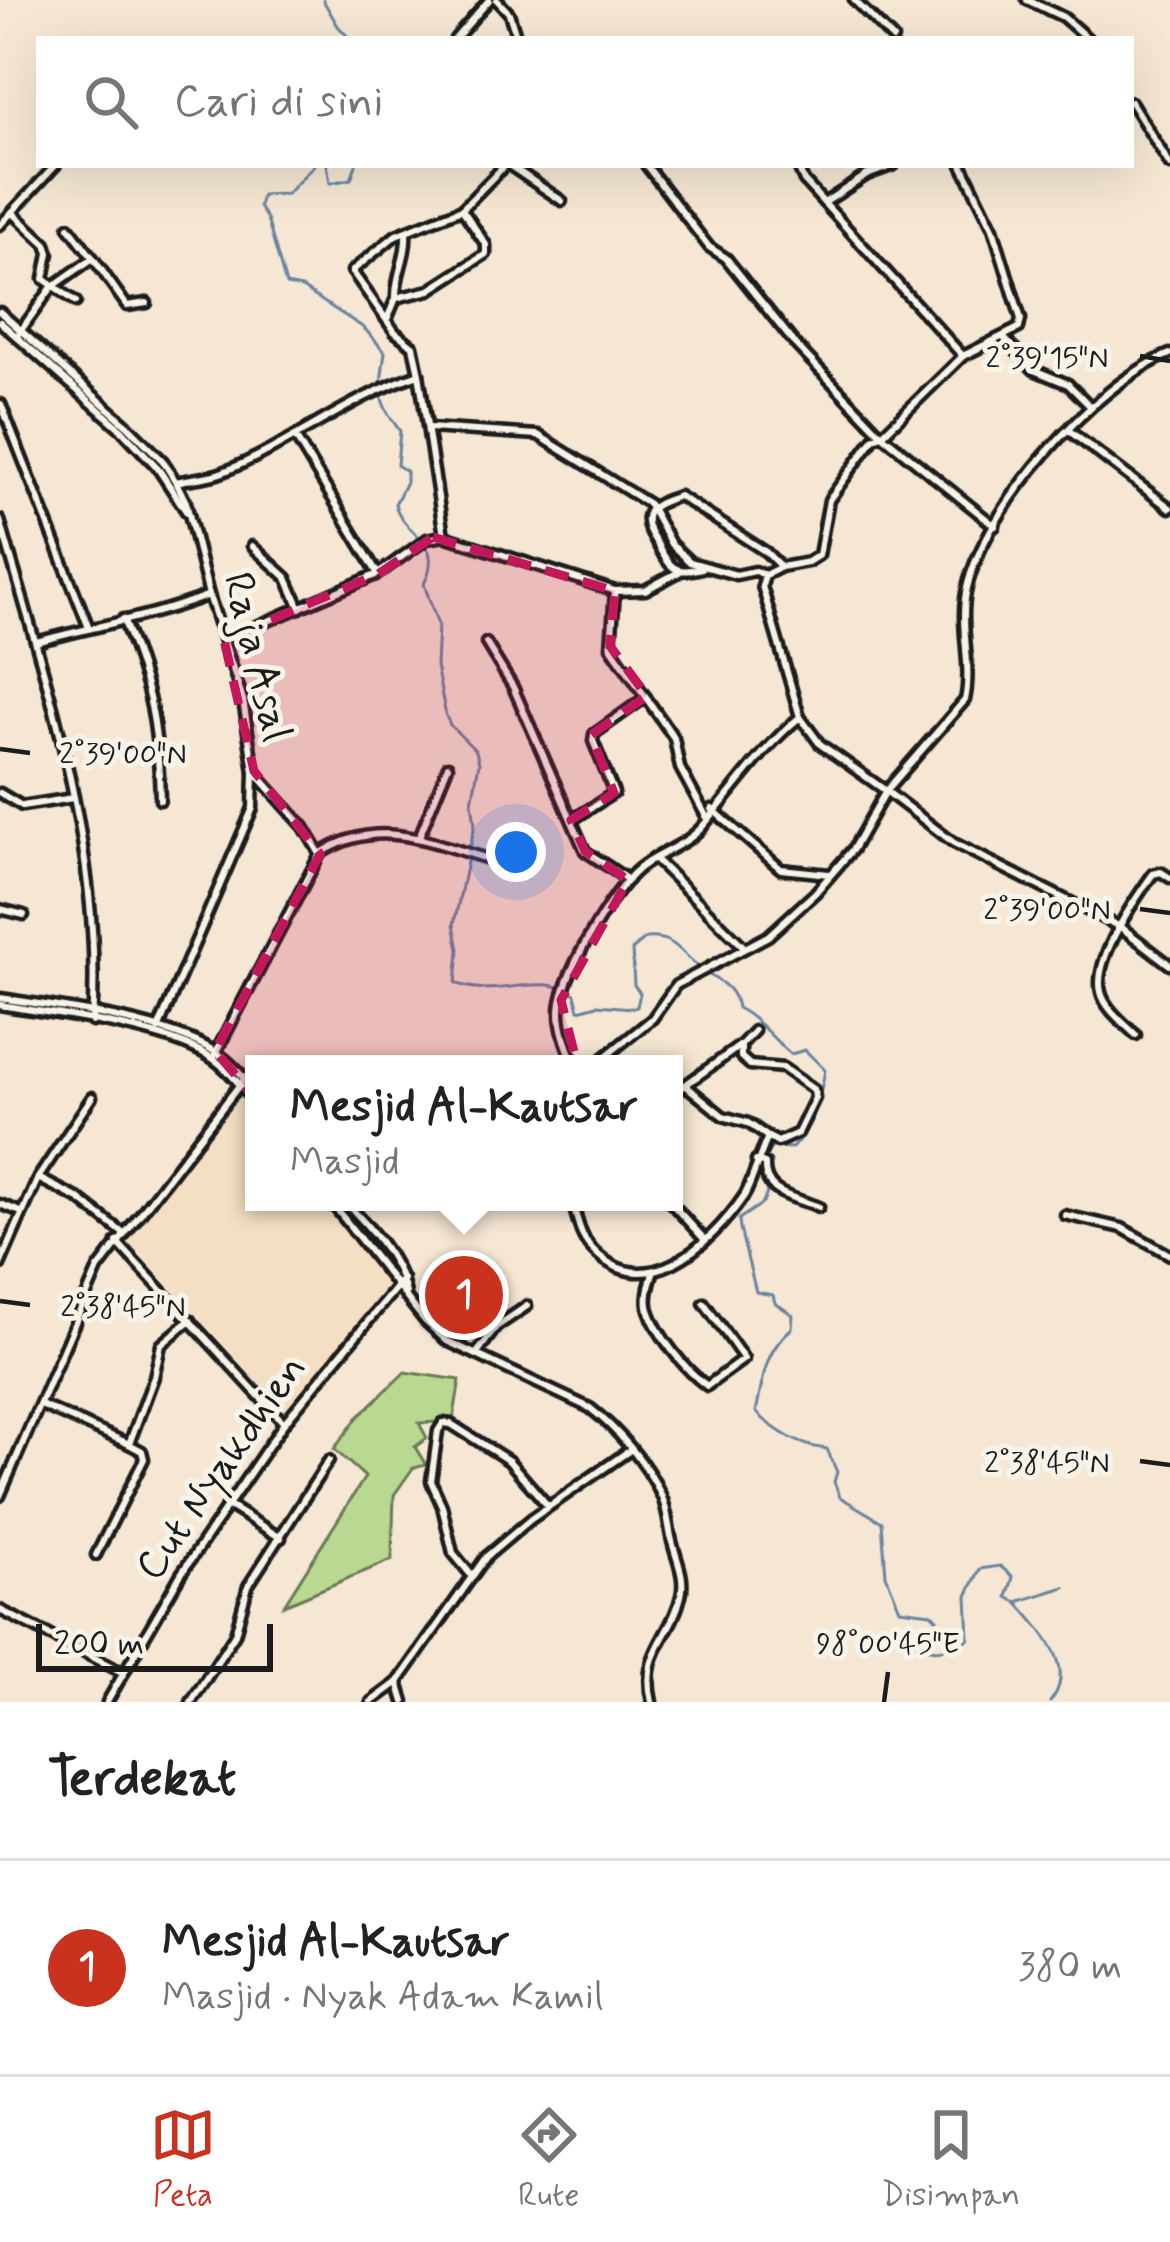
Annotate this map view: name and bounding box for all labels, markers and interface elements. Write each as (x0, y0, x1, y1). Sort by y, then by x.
search box (36, 36, 1134, 168)
icon: search (78, 69, 144, 135)
text: Cari di sini (174, 73, 383, 132)
text: 2°39'15"N (986, 339, 1108, 378)
street label: Raja Asal (209, 567, 303, 747)
text: 2°39'00"N (59, 735, 187, 774)
your location (486, 822, 546, 882)
text: 2°39'00"N (983, 891, 1111, 930)
popup (245, 1055, 683, 1211)
text: Mesjid Al-Kautsar (290, 1078, 638, 1137)
text: Masjid (290, 1137, 400, 1188)
pin: 1 (425, 1250, 503, 1340)
text: 2°38'45"N (60, 1288, 186, 1327)
street label: Cut Nyakdhien (124, 1344, 320, 1592)
text: 2°38'45"N (984, 1444, 1110, 1483)
scale bar (36, 1618, 273, 1671)
text: 200 m (54, 1623, 144, 1667)
text: 98°00'45"E (816, 1625, 960, 1664)
text: Terdekat (48, 1747, 236, 1813)
text: Mesjid Al-Kautsar (162, 1913, 510, 1972)
text: 1 (78, 1942, 96, 1993)
text: 380 m (1018, 1942, 1122, 1993)
text: Masjid · Nyak Adam Kamil (162, 1972, 603, 2023)
tab: Peta (150, 2102, 216, 2218)
tab: Rute (516, 2102, 582, 2218)
tab: Disimpan (881, 2102, 1020, 2218)

